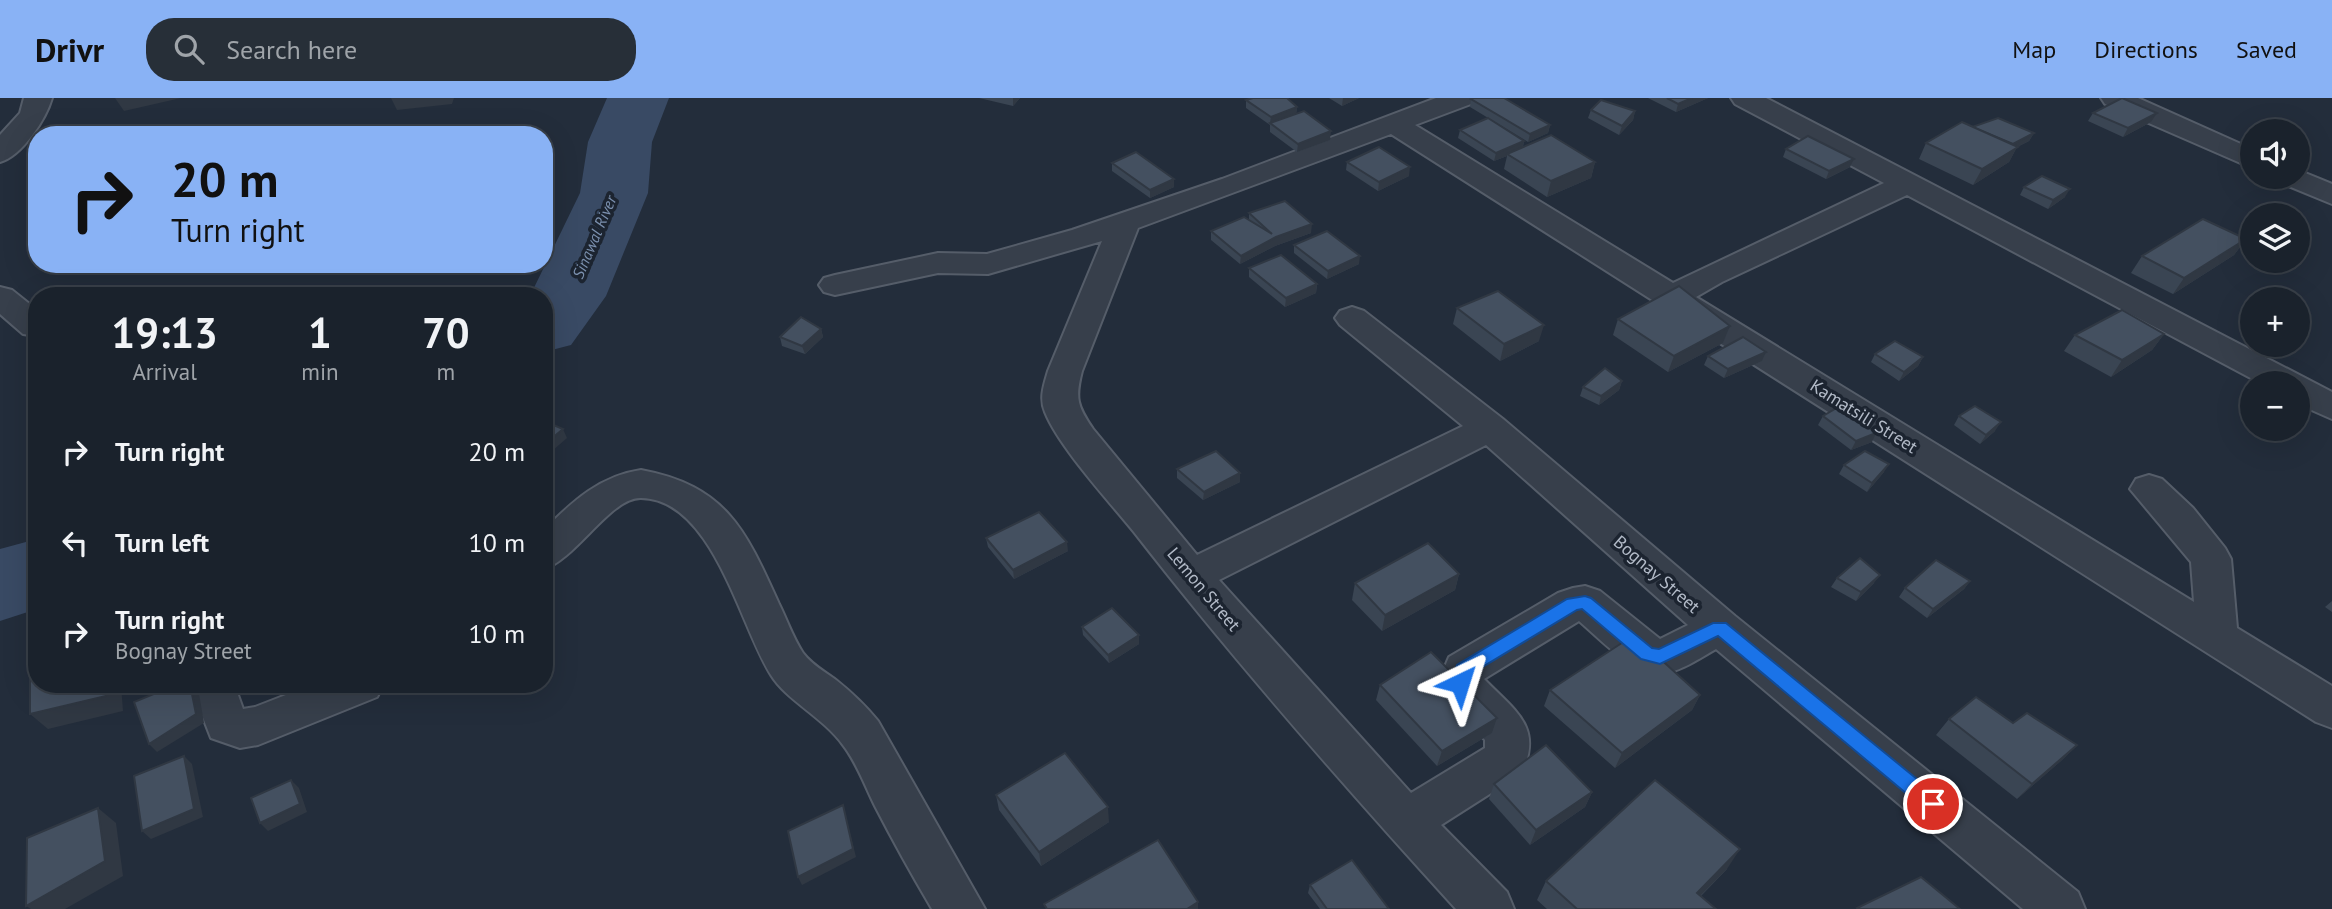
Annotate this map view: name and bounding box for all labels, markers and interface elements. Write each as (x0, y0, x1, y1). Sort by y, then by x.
search box (146, 18, 636, 81)
text: Drivr (35, 28, 104, 71)
icon: search (170, 30, 208, 68)
text: Search here (226, 33, 357, 66)
text: Map (2012, 34, 2056, 65)
text: Directions (2094, 34, 2198, 65)
text: Saved (2236, 34, 2297, 65)
map controls (2240, 119, 2310, 441)
button: sound (2240, 119, 2310, 189)
text: 20 m (171, 147, 278, 211)
icon: right (56, 154, 147, 245)
water label: Sinawal River (568, 191, 621, 281)
button: layers (2240, 203, 2310, 273)
text: Turn right (171, 209, 305, 251)
button: + (2240, 287, 2310, 357)
text: 19:13 (111, 305, 218, 360)
text: 1 (308, 305, 332, 360)
text: 70 (422, 305, 470, 360)
text: Arrival (132, 357, 197, 386)
text: min (301, 357, 339, 386)
text: m (436, 357, 455, 386)
button: − (2240, 371, 2310, 441)
street label: Kamatsili Street (1806, 374, 1922, 458)
icon: right (56, 433, 94, 471)
text: Turn right (115, 435, 224, 468)
text: 20 m (469, 435, 525, 468)
icon: left (56, 524, 94, 562)
text: Turn left (115, 526, 209, 559)
text: 10 m (469, 526, 525, 559)
street label: Bognay Street (1609, 530, 1705, 618)
street label: Lemon Street (1162, 542, 1246, 636)
text: Turn right (115, 603, 224, 636)
icon: right (56, 615, 94, 653)
text: 10 m (469, 617, 525, 650)
text: Bognay Street (115, 636, 252, 665)
position arrow (1423, 646, 1497, 720)
pin (1903, 774, 1963, 834)
icon: arrive (1914, 785, 1952, 823)

